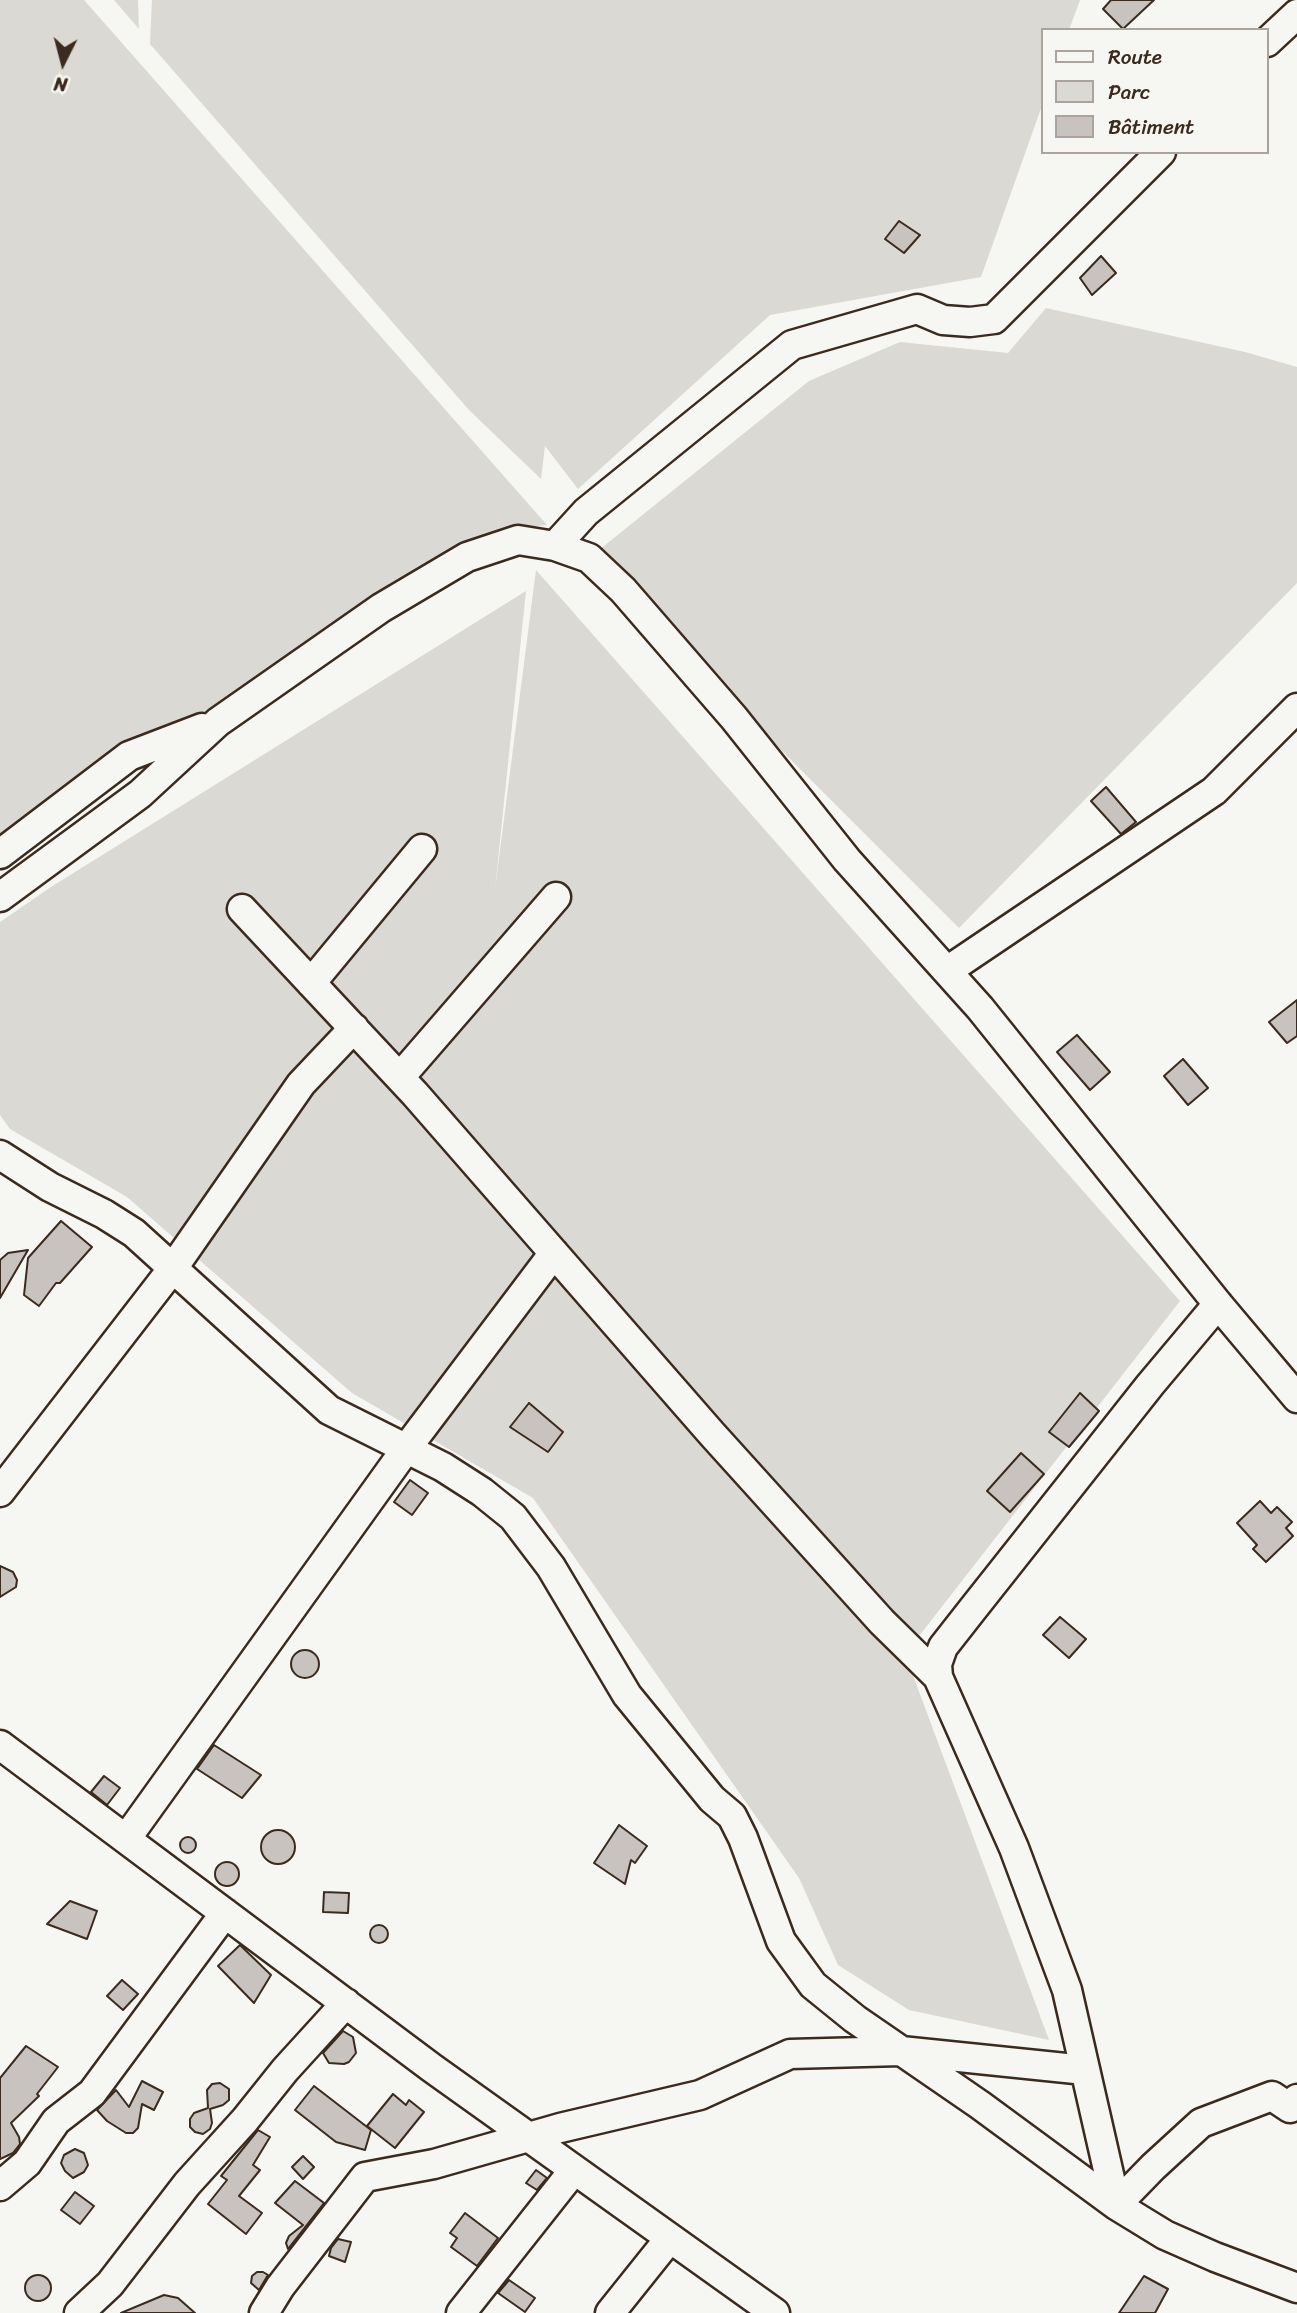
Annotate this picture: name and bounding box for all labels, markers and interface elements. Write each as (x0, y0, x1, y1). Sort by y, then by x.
north arrow (28, 28, 98, 98)
legend (1042, 28, 1269, 154)
text: Route (1108, 38, 1162, 76)
text: N (52, 67, 69, 101)
text: Parc (1108, 73, 1150, 111)
text: Bâtiment (1108, 108, 1194, 146)

